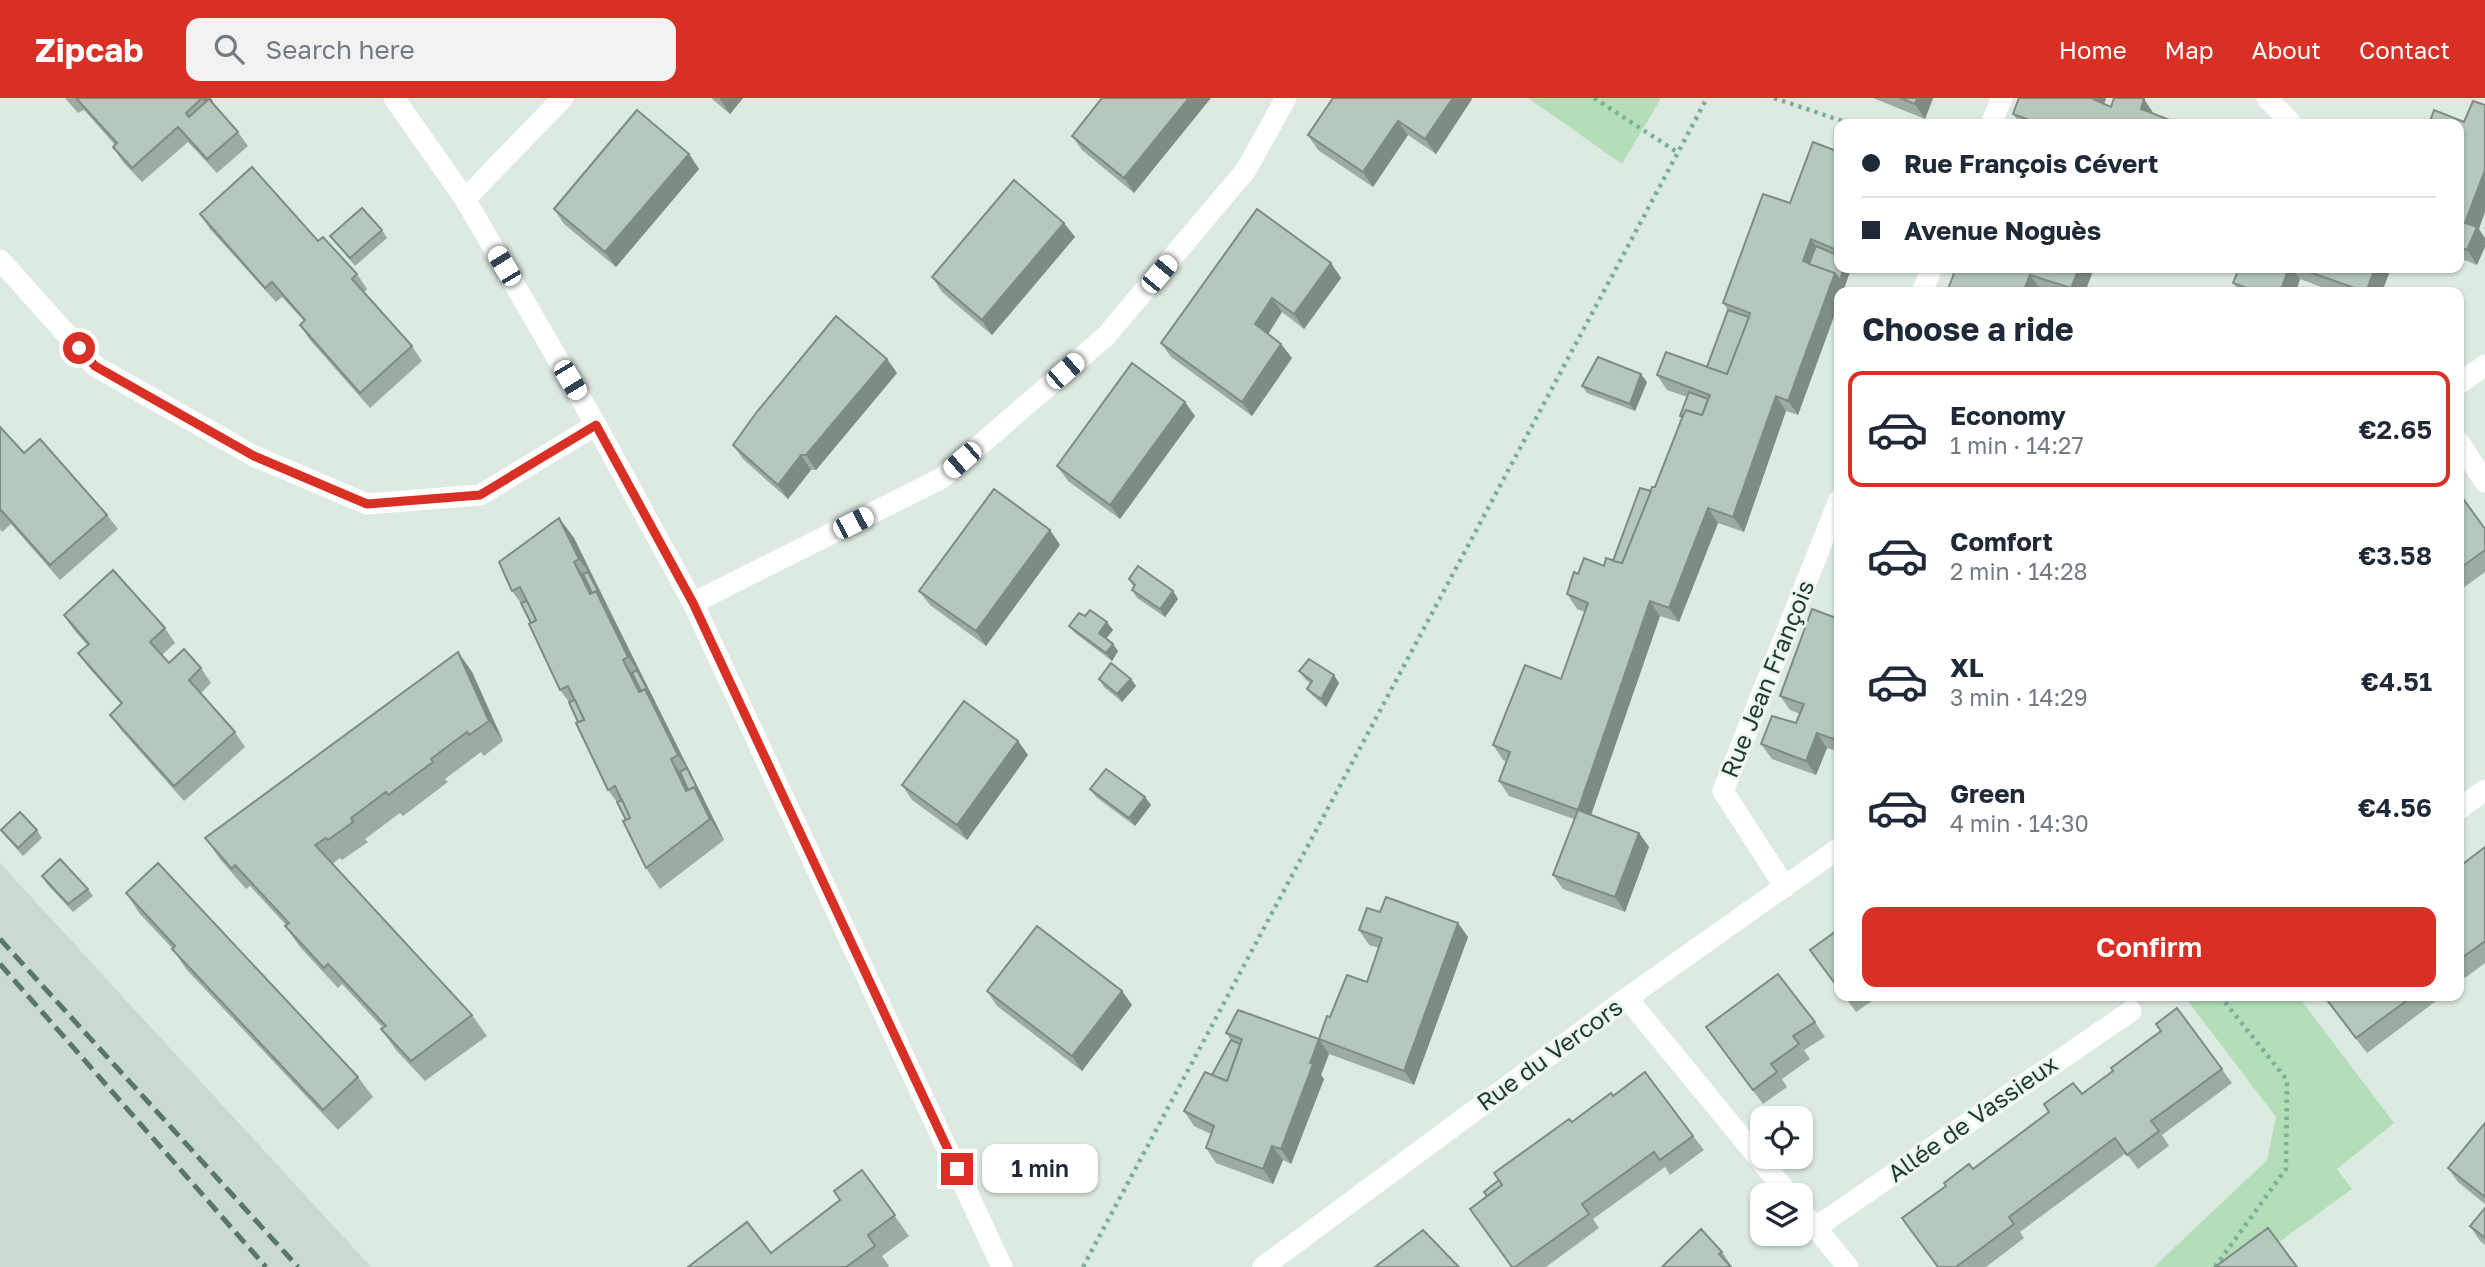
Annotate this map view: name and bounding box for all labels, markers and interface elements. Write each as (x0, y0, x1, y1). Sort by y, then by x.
search box (186, 18, 676, 81)
text: Zipcab (35, 30, 144, 69)
icon: search (210, 30, 248, 68)
text: Search here (266, 34, 415, 65)
text: Home (2059, 35, 2127, 64)
text: Map (2165, 35, 2214, 64)
text: About (2252, 35, 2321, 64)
text: Contact (2359, 35, 2450, 64)
text: Rue François Cévert (1904, 148, 2159, 179)
text: Avenue Noguès (1904, 215, 2101, 246)
car (485, 243, 524, 289)
car (1138, 251, 1181, 297)
text: Choose a ride (1862, 310, 2074, 348)
route start (63, 332, 95, 364)
car (1043, 349, 1088, 393)
car (551, 357, 590, 403)
icon: car (1866, 398, 1929, 461)
text: Economy (1950, 400, 2066, 431)
text: €2.65 (2359, 414, 2432, 445)
text: 1 min · 14:27 (1950, 431, 2084, 459)
car (940, 438, 985, 482)
car (830, 504, 877, 542)
icon: car (1866, 524, 1929, 587)
text: Comfort (1950, 526, 2053, 557)
text: €3.58 (2358, 540, 2432, 571)
text: 2 min · 14:28 (1950, 557, 2088, 585)
street label: Rue Jean François (1714, 576, 1819, 781)
icon: car (1866, 650, 1929, 713)
text: XL (1950, 652, 1984, 683)
text: €4.51 (2361, 666, 2432, 697)
text: 3 min · 14:29 (1950, 683, 2088, 711)
icon: car (1866, 776, 1929, 839)
text: Green (1950, 778, 2025, 809)
text: €4.56 (2358, 792, 2432, 823)
text: 4 min · 14:30 (1950, 809, 2089, 837)
button: Confirm (1862, 907, 2436, 987)
street label: Rue du Vercors (1471, 991, 1628, 1116)
street label: Allée de Vassieux (1882, 1048, 2063, 1187)
map controls (1750, 1106, 1813, 1246)
button: locate (1750, 1106, 1813, 1169)
callout: 1 min (982, 1144, 1097, 1194)
route end (941, 1153, 973, 1185)
text: 1 min (1011, 1154, 1069, 1182)
button: layers (1750, 1183, 1813, 1246)

